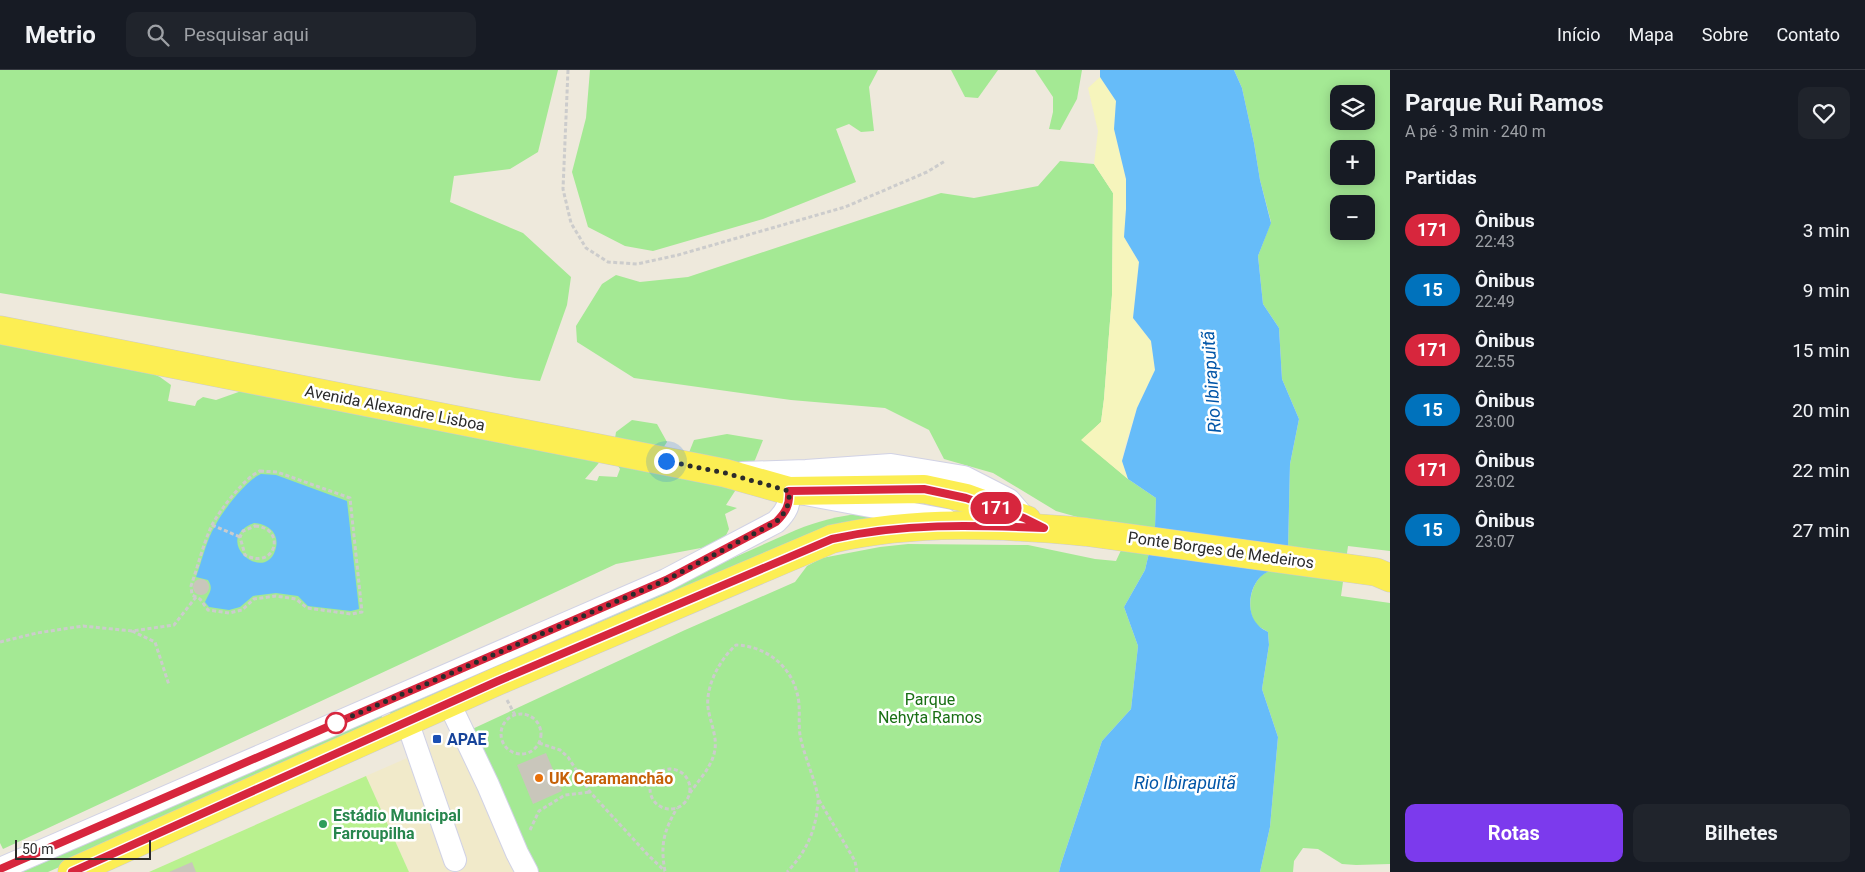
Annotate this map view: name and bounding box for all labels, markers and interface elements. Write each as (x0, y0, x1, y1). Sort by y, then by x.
search box (126, 12, 476, 57)
text: Metrio (25, 21, 96, 49)
icon: search (144, 21, 172, 49)
text: Pesquisar aqui (184, 23, 309, 46)
text: Início (1557, 24, 1600, 45)
text: Mapa (1628, 24, 1674, 45)
text: Sobre (1702, 24, 1748, 45)
text: Contato (1776, 24, 1840, 45)
map controls (1330, 85, 1375, 240)
button: layers (1330, 85, 1375, 130)
button: heart (1798, 87, 1850, 139)
text: Parque Rui Ramos (1405, 89, 1604, 117)
text: A pé · 3 min · 240 m (1405, 122, 1546, 141)
button: + (1330, 140, 1375, 185)
text: Partidas (1405, 166, 1477, 189)
button: − (1330, 195, 1375, 240)
text: Ônibus (1475, 209, 1535, 232)
text: 171 (1417, 219, 1448, 240)
text: 3 min (1803, 219, 1850, 242)
text: 22:43 (1475, 232, 1515, 251)
text: Ônibus (1475, 269, 1535, 292)
text: 15 (1422, 279, 1443, 300)
text: 9 min (1803, 279, 1850, 302)
text: 22:49 (1475, 292, 1515, 311)
text: Ônibus (1475, 329, 1535, 352)
water label: Rio Ibirapuitã (1197, 330, 1225, 434)
text: 171 (1417, 339, 1448, 360)
text: 15 min (1792, 339, 1850, 362)
text: 22:55 (1475, 352, 1515, 371)
street label: Avenida Alexandre Lisboa (303, 381, 487, 435)
text: Ônibus (1475, 389, 1535, 412)
text: 15 (1422, 399, 1443, 420)
text: 20 min (1792, 399, 1850, 422)
text: 23:00 (1475, 412, 1515, 431)
your location (654, 449, 679, 474)
text: Ônibus (1475, 449, 1535, 472)
text: 171 (1417, 459, 1448, 480)
text: 22 min (1792, 459, 1850, 482)
text: 23:02 (1475, 472, 1515, 491)
line badge: 171 (967, 492, 1025, 524)
text: 171 (981, 497, 1011, 518)
text: Ônibus (1475, 509, 1535, 532)
text: 15 (1422, 519, 1443, 540)
text: 27 min (1792, 519, 1850, 542)
street label: Ponte Borges de Medeiros (1127, 528, 1315, 572)
text: 23:07 (1475, 532, 1515, 551)
park label: Parque Nehyta Ramos (878, 690, 982, 727)
unlabelled marker (325, 712, 347, 734)
place label: APAE (447, 730, 487, 749)
marker: APAE (431, 733, 443, 745)
place label: UK Caramanchão (549, 769, 673, 788)
marker: UK Caramanchão (533, 772, 545, 784)
water label: Rio Ibirapuitã (1134, 772, 1237, 793)
button: Rotas (1405, 804, 1623, 862)
button: Bilhetes (1633, 804, 1850, 862)
place label: Estádio Municipal Farroupilha (333, 806, 461, 843)
marker: Estádio Municipal Farroupilha (317, 818, 329, 830)
scale bar (15, 837, 151, 860)
text: 50 m (22, 841, 54, 857)

